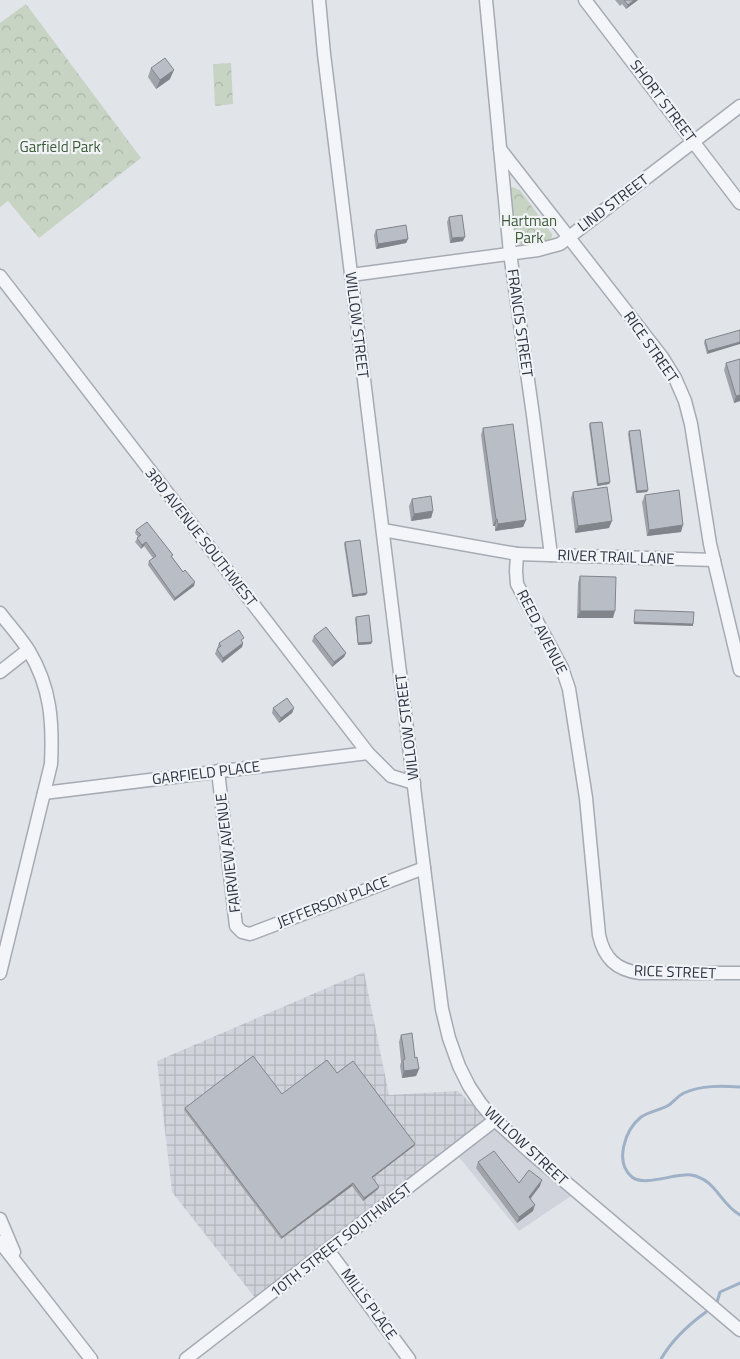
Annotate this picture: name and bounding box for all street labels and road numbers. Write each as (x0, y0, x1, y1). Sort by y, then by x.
street label: SHORT STREET (625, 55, 702, 147)
street label: LIND STREET (572, 168, 653, 237)
street label: FRANCIS STREET (502, 267, 539, 379)
street label: WILLOW STREET (340, 270, 375, 380)
street label: RICE STREET (618, 306, 685, 387)
street label: 3RD AVENUE SOUTHWEST (140, 462, 263, 611)
street label: RIVER TRAIL LANE (557, 543, 675, 570)
street label: REED AVENUE (511, 585, 574, 678)
street label: WILLOW STREET (389, 672, 424, 782)
street label: GARFIELD PLACE (151, 754, 261, 791)
street label: FAIRVIEW AVENUE (209, 792, 246, 914)
street label: JEFFERSON PLACE (273, 870, 392, 934)
street label: RICE STREET (633, 959, 717, 984)
street label: WILLOW STREET (479, 1101, 573, 1191)
street label: 10TH STREET SOUTHWEST (265, 1177, 417, 1302)
street label: MILLS PLACE (336, 1263, 403, 1344)

